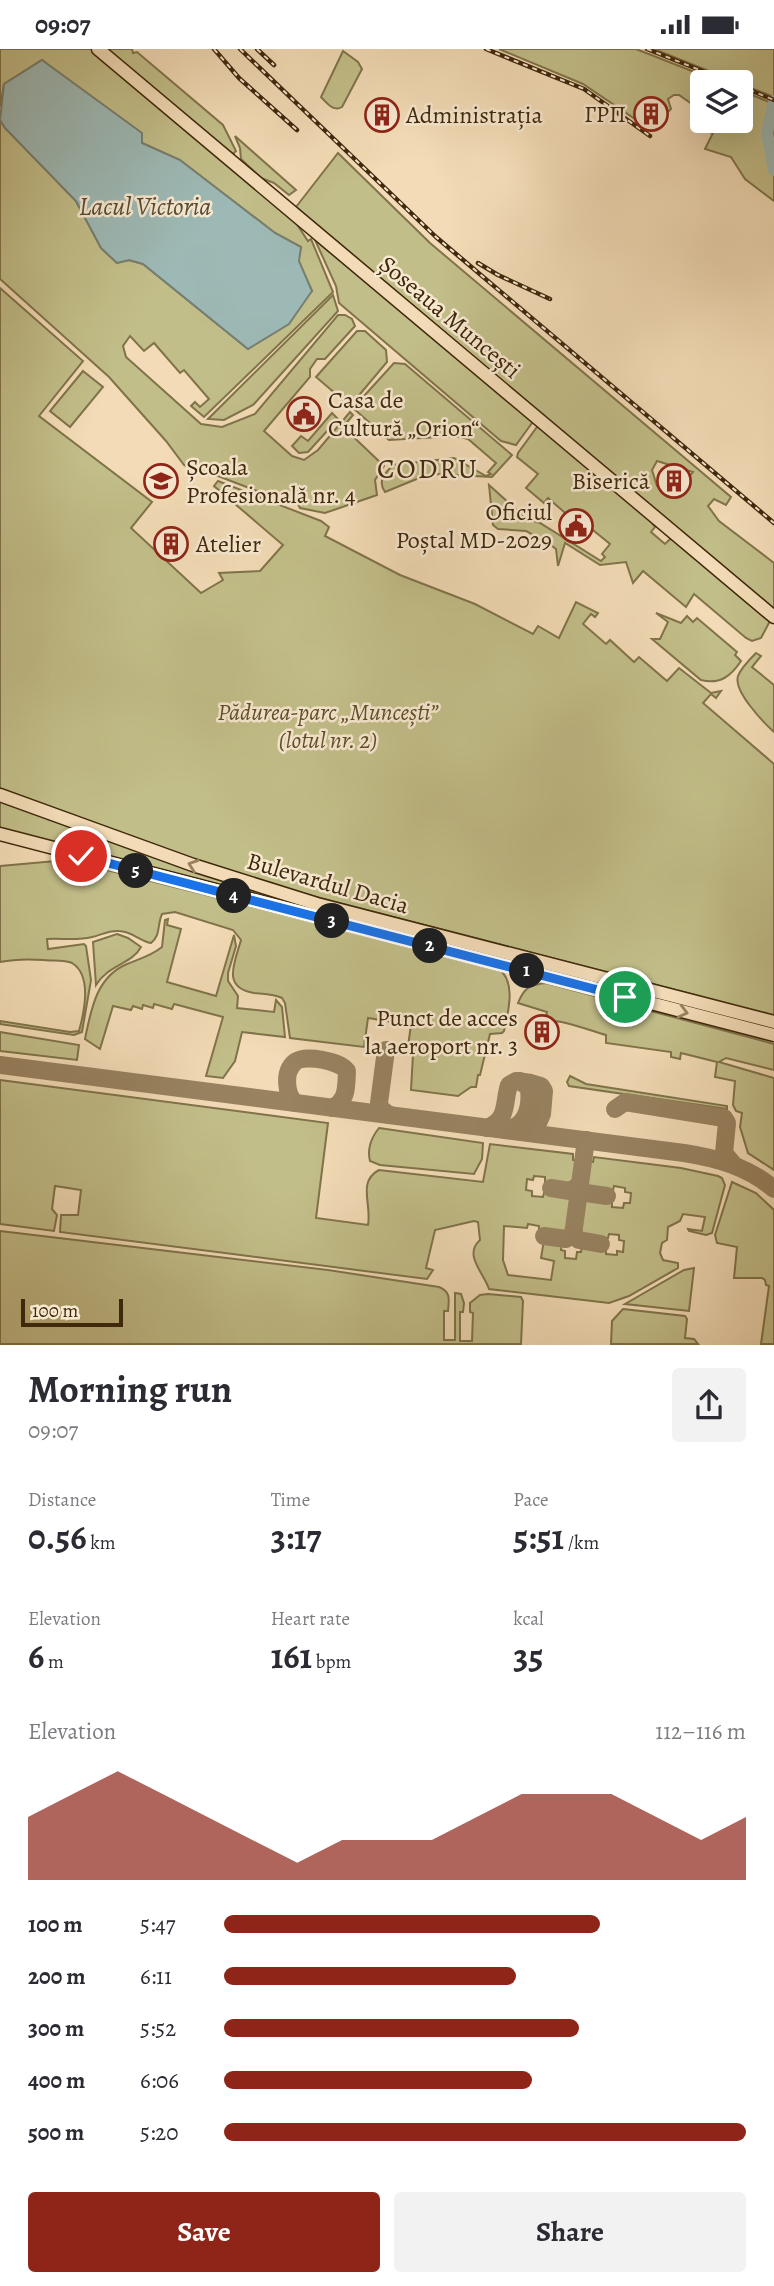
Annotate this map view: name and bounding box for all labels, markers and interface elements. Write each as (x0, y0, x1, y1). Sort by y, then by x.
text: 09:07 (35, 7, 90, 42)
map controls (690, 70, 753, 133)
button: layers (690, 70, 753, 133)
building icon: ГРП (632, 95, 670, 133)
building icon: Administrația (363, 96, 401, 134)
place label: ГРП (584, 98, 626, 130)
place label: Administrația (405, 99, 544, 131)
water label: Lacul Victoria (79, 189, 211, 224)
street label: Șoseaua Muncești (372, 248, 528, 386)
place label: Casa de Cultură „Orion“ (328, 384, 479, 444)
public building icon: Casa de Cultură „Orion“ (285, 395, 323, 433)
district label: CODRU (377, 450, 479, 488)
place label: Școala Profesională nr. 4 (186, 451, 356, 511)
school or university icon: Școala Profesională nr. 4 (142, 462, 180, 500)
building icon: Biserică (655, 462, 693, 500)
place label: Biserică (572, 465, 651, 497)
place label: Oficiul Poștal MD-2029 (396, 496, 552, 556)
public building icon: Oficiul Poștal MD-2029 (557, 507, 595, 545)
building icon: Atelier (152, 525, 190, 563)
place label: Atelier (195, 528, 261, 560)
park label: Pădurea-parc „Muncești” (lotul nr. 2) (217, 696, 439, 756)
pin (51, 826, 111, 886)
icon: check (62, 837, 100, 875)
street label: Bulevardul Dacia (243, 845, 413, 922)
pin: 5 (118, 853, 154, 889)
text: 5 (131, 857, 140, 883)
one-way arrow (188, 859, 200, 873)
pin: 4 (216, 879, 252, 913)
text: 4 (229, 882, 238, 908)
pin: 3 (314, 903, 350, 939)
text: 3 (327, 907, 336, 933)
pin: 2 (412, 929, 448, 963)
text: 2 (425, 932, 434, 958)
pin: 1 (510, 953, 544, 989)
text: 1 (523, 957, 530, 983)
pin (595, 967, 655, 1027)
icon: arrive (606, 978, 644, 1016)
place label: Punct de acces la aeroport nr. 3 (365, 1002, 518, 1062)
one-way arrow (677, 1004, 689, 1018)
building icon: Punct de acces la aeroport nr. 3 (523, 1013, 561, 1051)
scale bar (21, 1295, 122, 1327)
text: 100 m (32, 1298, 78, 1324)
text: Morning run (28, 1363, 232, 1415)
button: share (672, 1368, 746, 1442)
text: 09:07 (28, 1415, 78, 1446)
text: Distance (28, 1487, 96, 1513)
text: Time (271, 1487, 310, 1513)
text: Pace (513, 1487, 549, 1513)
text: 0.56 (28, 1513, 87, 1561)
text: 3:17 (271, 1513, 322, 1561)
text: 5:51 (513, 1513, 564, 1561)
text: km (87, 1530, 116, 1556)
text: /km (564, 1530, 599, 1556)
text: Elevation (28, 1606, 101, 1632)
text: Heart rate (271, 1606, 350, 1632)
text: kcal (513, 1606, 544, 1632)
text: 6 (28, 1632, 44, 1680)
text: 161 (271, 1632, 312, 1680)
text: 35 (513, 1632, 543, 1680)
text: m (44, 1649, 64, 1675)
text: bpm (312, 1649, 351, 1675)
text: Elevation (28, 1716, 116, 1747)
text: 112–116 m (655, 1716, 746, 1747)
text: 100 m (28, 1909, 83, 1940)
text: 5:47 (140, 1909, 175, 1940)
text: 200 m (28, 1961, 86, 1992)
text: 6:11 (140, 1961, 172, 1992)
text: 300 m (28, 2013, 84, 2044)
text: 5:52 (140, 2013, 176, 2044)
text: 400 m (28, 2065, 85, 2096)
text: 6:06 (140, 2065, 179, 2096)
text: 500 m (28, 2117, 84, 2148)
text: 5:20 (140, 2117, 179, 2148)
button: Save (28, 2192, 380, 2272)
button: Share (394, 2192, 746, 2272)

